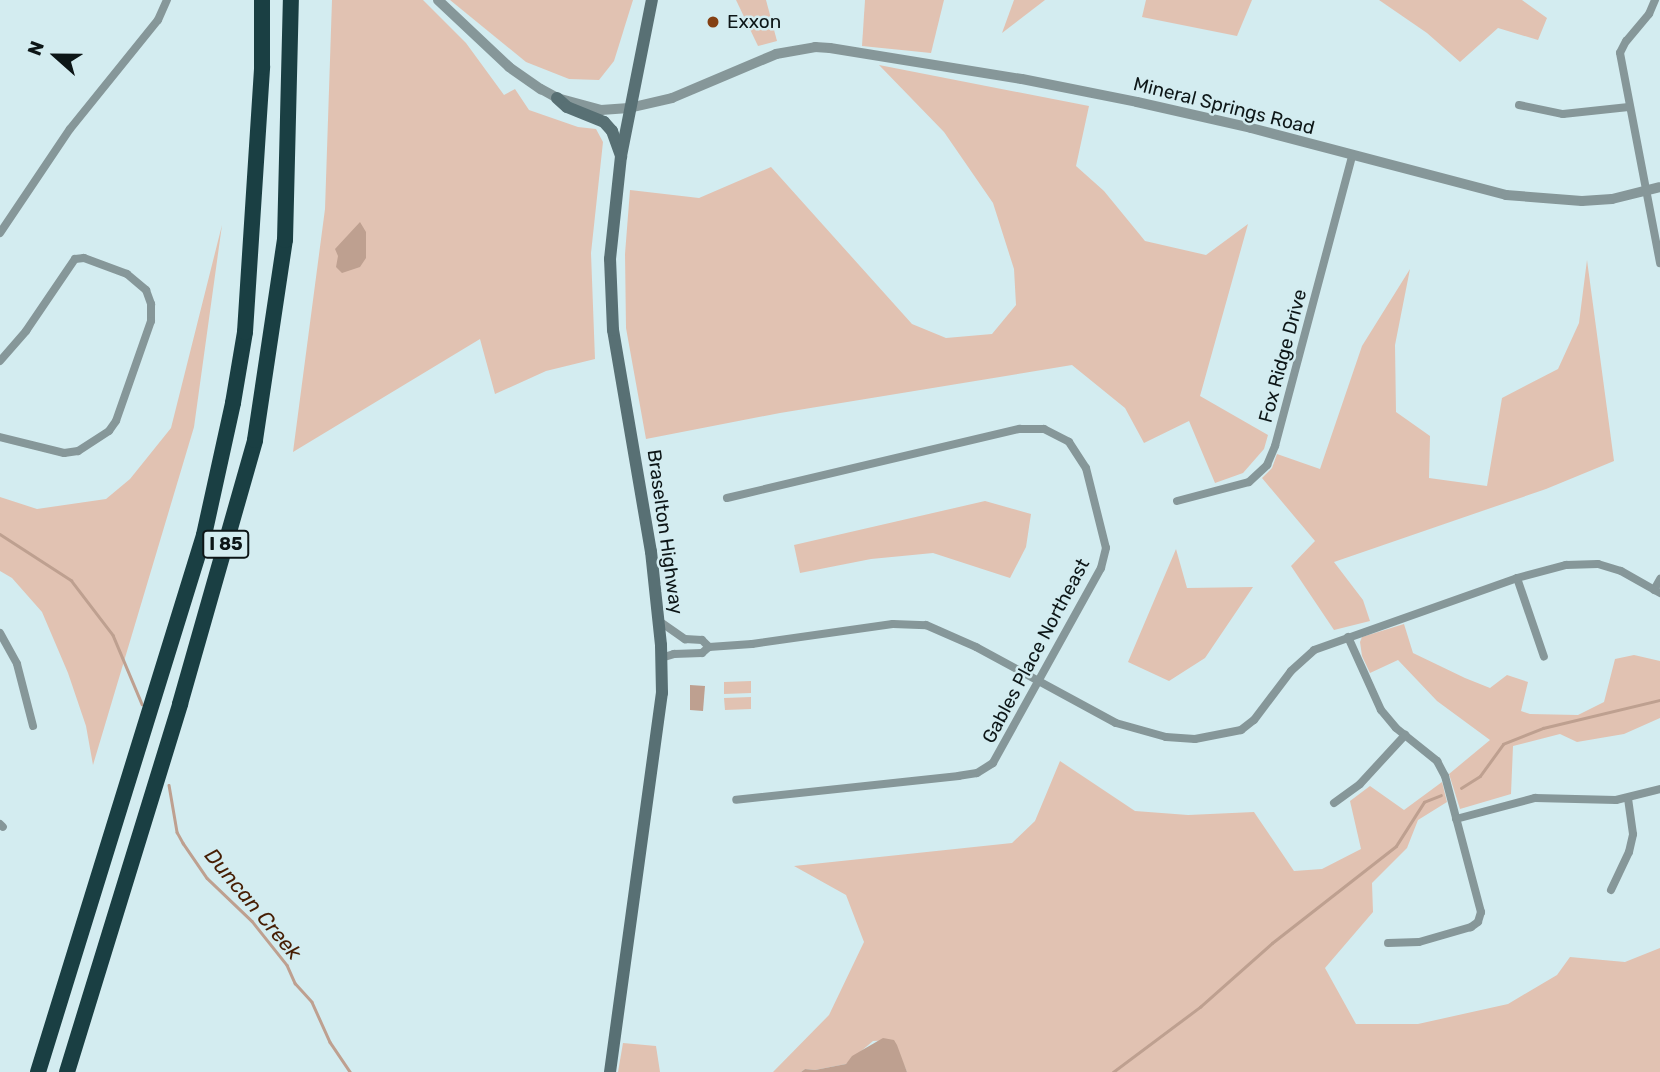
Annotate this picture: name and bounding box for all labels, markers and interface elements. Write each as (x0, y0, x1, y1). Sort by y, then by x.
place label: Exxon (727, 11, 781, 33)
marker: Exxon (705, 14, 721, 30)
north arrow (21, 21, 91, 91)
text: N (23, 38, 49, 59)
street label: Mineral Springs Road (1131, 72, 1317, 140)
street label: Fox Ridge Drive (1254, 287, 1312, 425)
street label: Braselton Highway (642, 448, 688, 616)
road number: I 85 (202, 530, 250, 558)
street label: Gables Place Northeast (978, 555, 1094, 747)
water label: Duncan Creek (199, 843, 307, 965)

